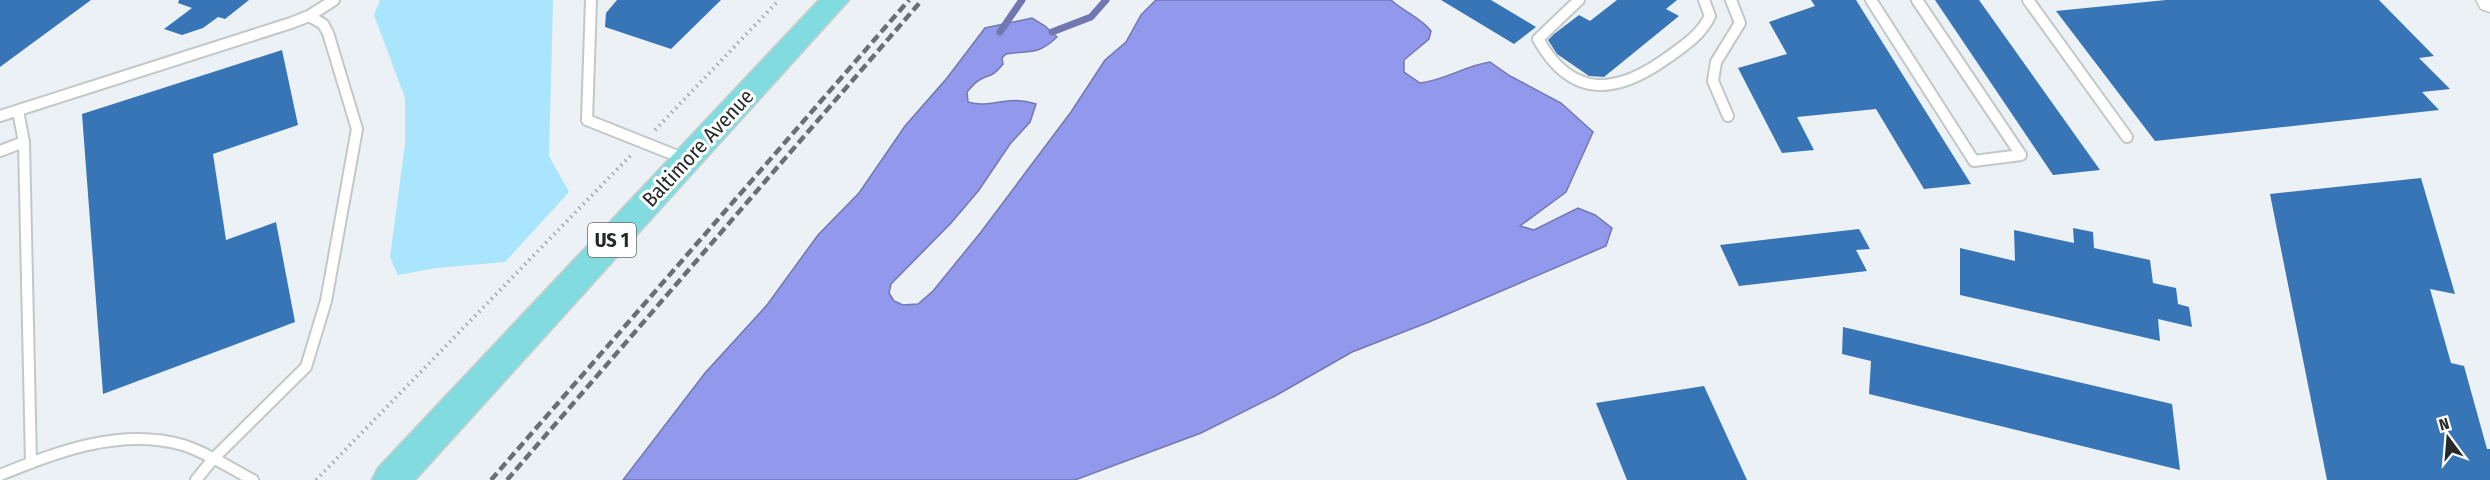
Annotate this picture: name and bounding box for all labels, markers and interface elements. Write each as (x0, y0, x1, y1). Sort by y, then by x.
street label: Baltimore Avenue (637, 84, 759, 212)
road number: US 1 (588, 223, 636, 257)
north arrow (2418, 408, 2478, 468)
text: N (2437, 414, 2451, 435)

